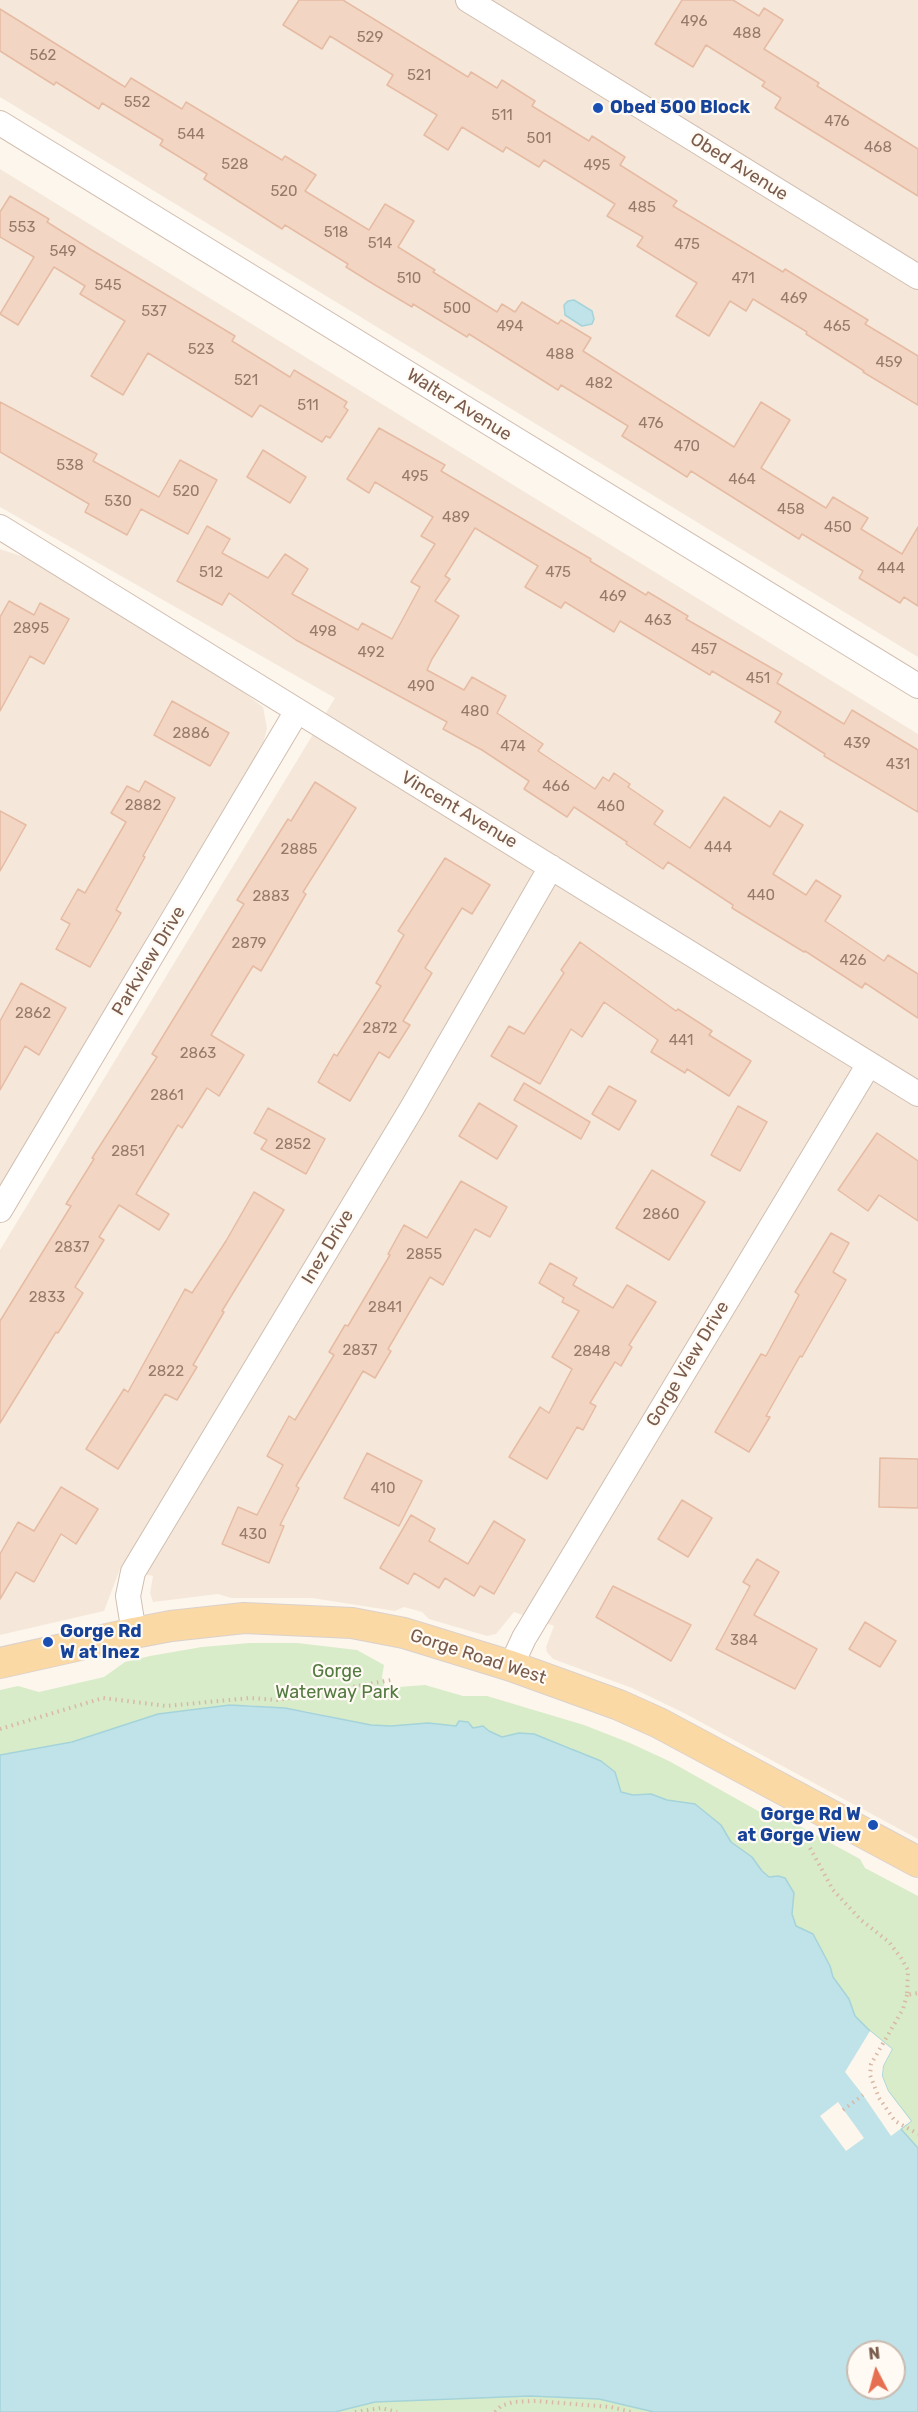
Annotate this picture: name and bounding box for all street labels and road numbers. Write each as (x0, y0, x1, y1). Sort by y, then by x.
street label: Obed Avenue (686, 128, 792, 206)
street label: Walter Avenue (403, 364, 515, 446)
street label: Vincent Avenue (397, 767, 521, 853)
street label: Parkview Drive (108, 902, 190, 1020)
street label: Inez Drive (297, 1206, 359, 1288)
street label: Gorge View Drive (642, 1297, 734, 1431)
street label: Gorge Road West (407, 1625, 549, 1689)

